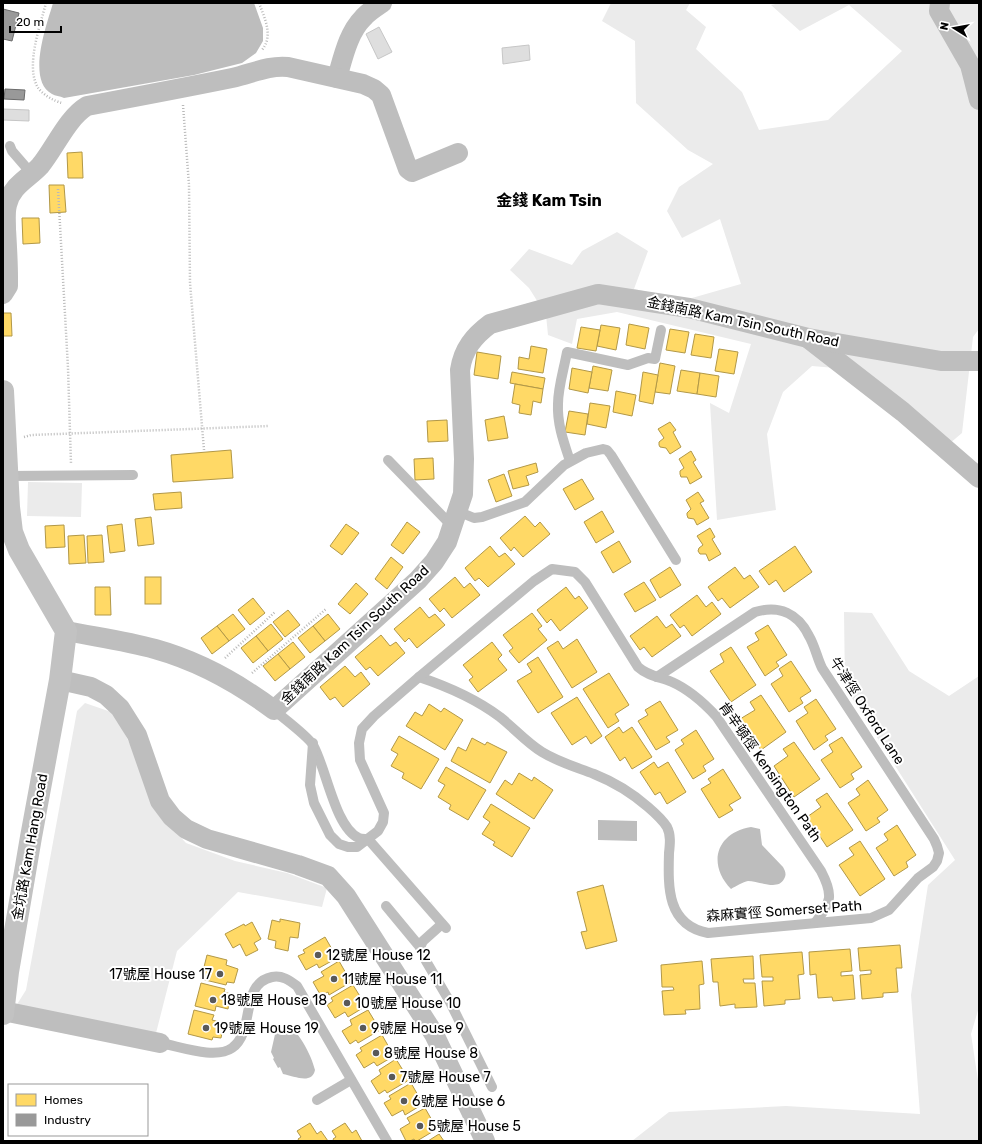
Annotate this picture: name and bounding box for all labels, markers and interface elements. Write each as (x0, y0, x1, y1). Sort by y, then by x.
scale bar (10, 8, 61, 34)
north arrow (934, 8, 974, 48)
text: 20 m (16, 15, 44, 29)
text: N (938, 21, 952, 31)
district label: 金錢 Kam Tsin (496, 191, 602, 210)
street label: 金錢南路 Kam Tsin South Road (645, 293, 841, 351)
street label: 金錢南路 Kam Tsin South Road (278, 562, 432, 708)
street label: 牛津徑 Oxford Lane (826, 654, 908, 768)
street label: 肯辛頓徑 Kensington Path (715, 699, 825, 845)
street label: 金坑路 Kam Hang Road (9, 772, 51, 922)
street label: 森麻實徑 Somerset Path (706, 897, 862, 925)
place label: 12號屋 House 12 (326, 947, 431, 964)
marker: 12號屋 House 12 (313, 950, 323, 960)
place label: 17號屋 House 17 (109, 966, 212, 983)
marker: 17號屋 House 17 (215, 969, 225, 979)
place label: 11號屋 House 11 (342, 971, 442, 988)
marker: 11號屋 House 11 (329, 974, 339, 984)
place label: 18號屋 House 18 (221, 992, 327, 1009)
marker: 18號屋 House 18 (208, 995, 218, 1005)
place label: 10號屋 House 10 (355, 995, 461, 1012)
marker: 10號屋 House 10 (342, 998, 352, 1008)
place label: 19號屋 House 19 (214, 1020, 319, 1037)
place label: 9號屋 House 9 (371, 1020, 464, 1037)
marker: 19號屋 House 19 (201, 1023, 211, 1033)
marker: 9號屋 House 9 (358, 1023, 368, 1033)
place label: 8號屋 House 8 (384, 1045, 478, 1062)
marker: 8號屋 House 8 (371, 1048, 381, 1058)
place label: 7號屋 House 7 (400, 1069, 491, 1086)
marker: 7號屋 House 7 (387, 1072, 397, 1082)
legend (8, 1084, 148, 1136)
text: Homes (44, 1093, 83, 1107)
place label: 6號屋 House 6 (412, 1093, 505, 1110)
marker: 6號屋 House 6 (399, 1096, 409, 1106)
text: Industry (44, 1113, 91, 1127)
place label: 5號屋 House 5 (428, 1118, 521, 1135)
marker: 5號屋 House 5 (415, 1121, 425, 1131)

